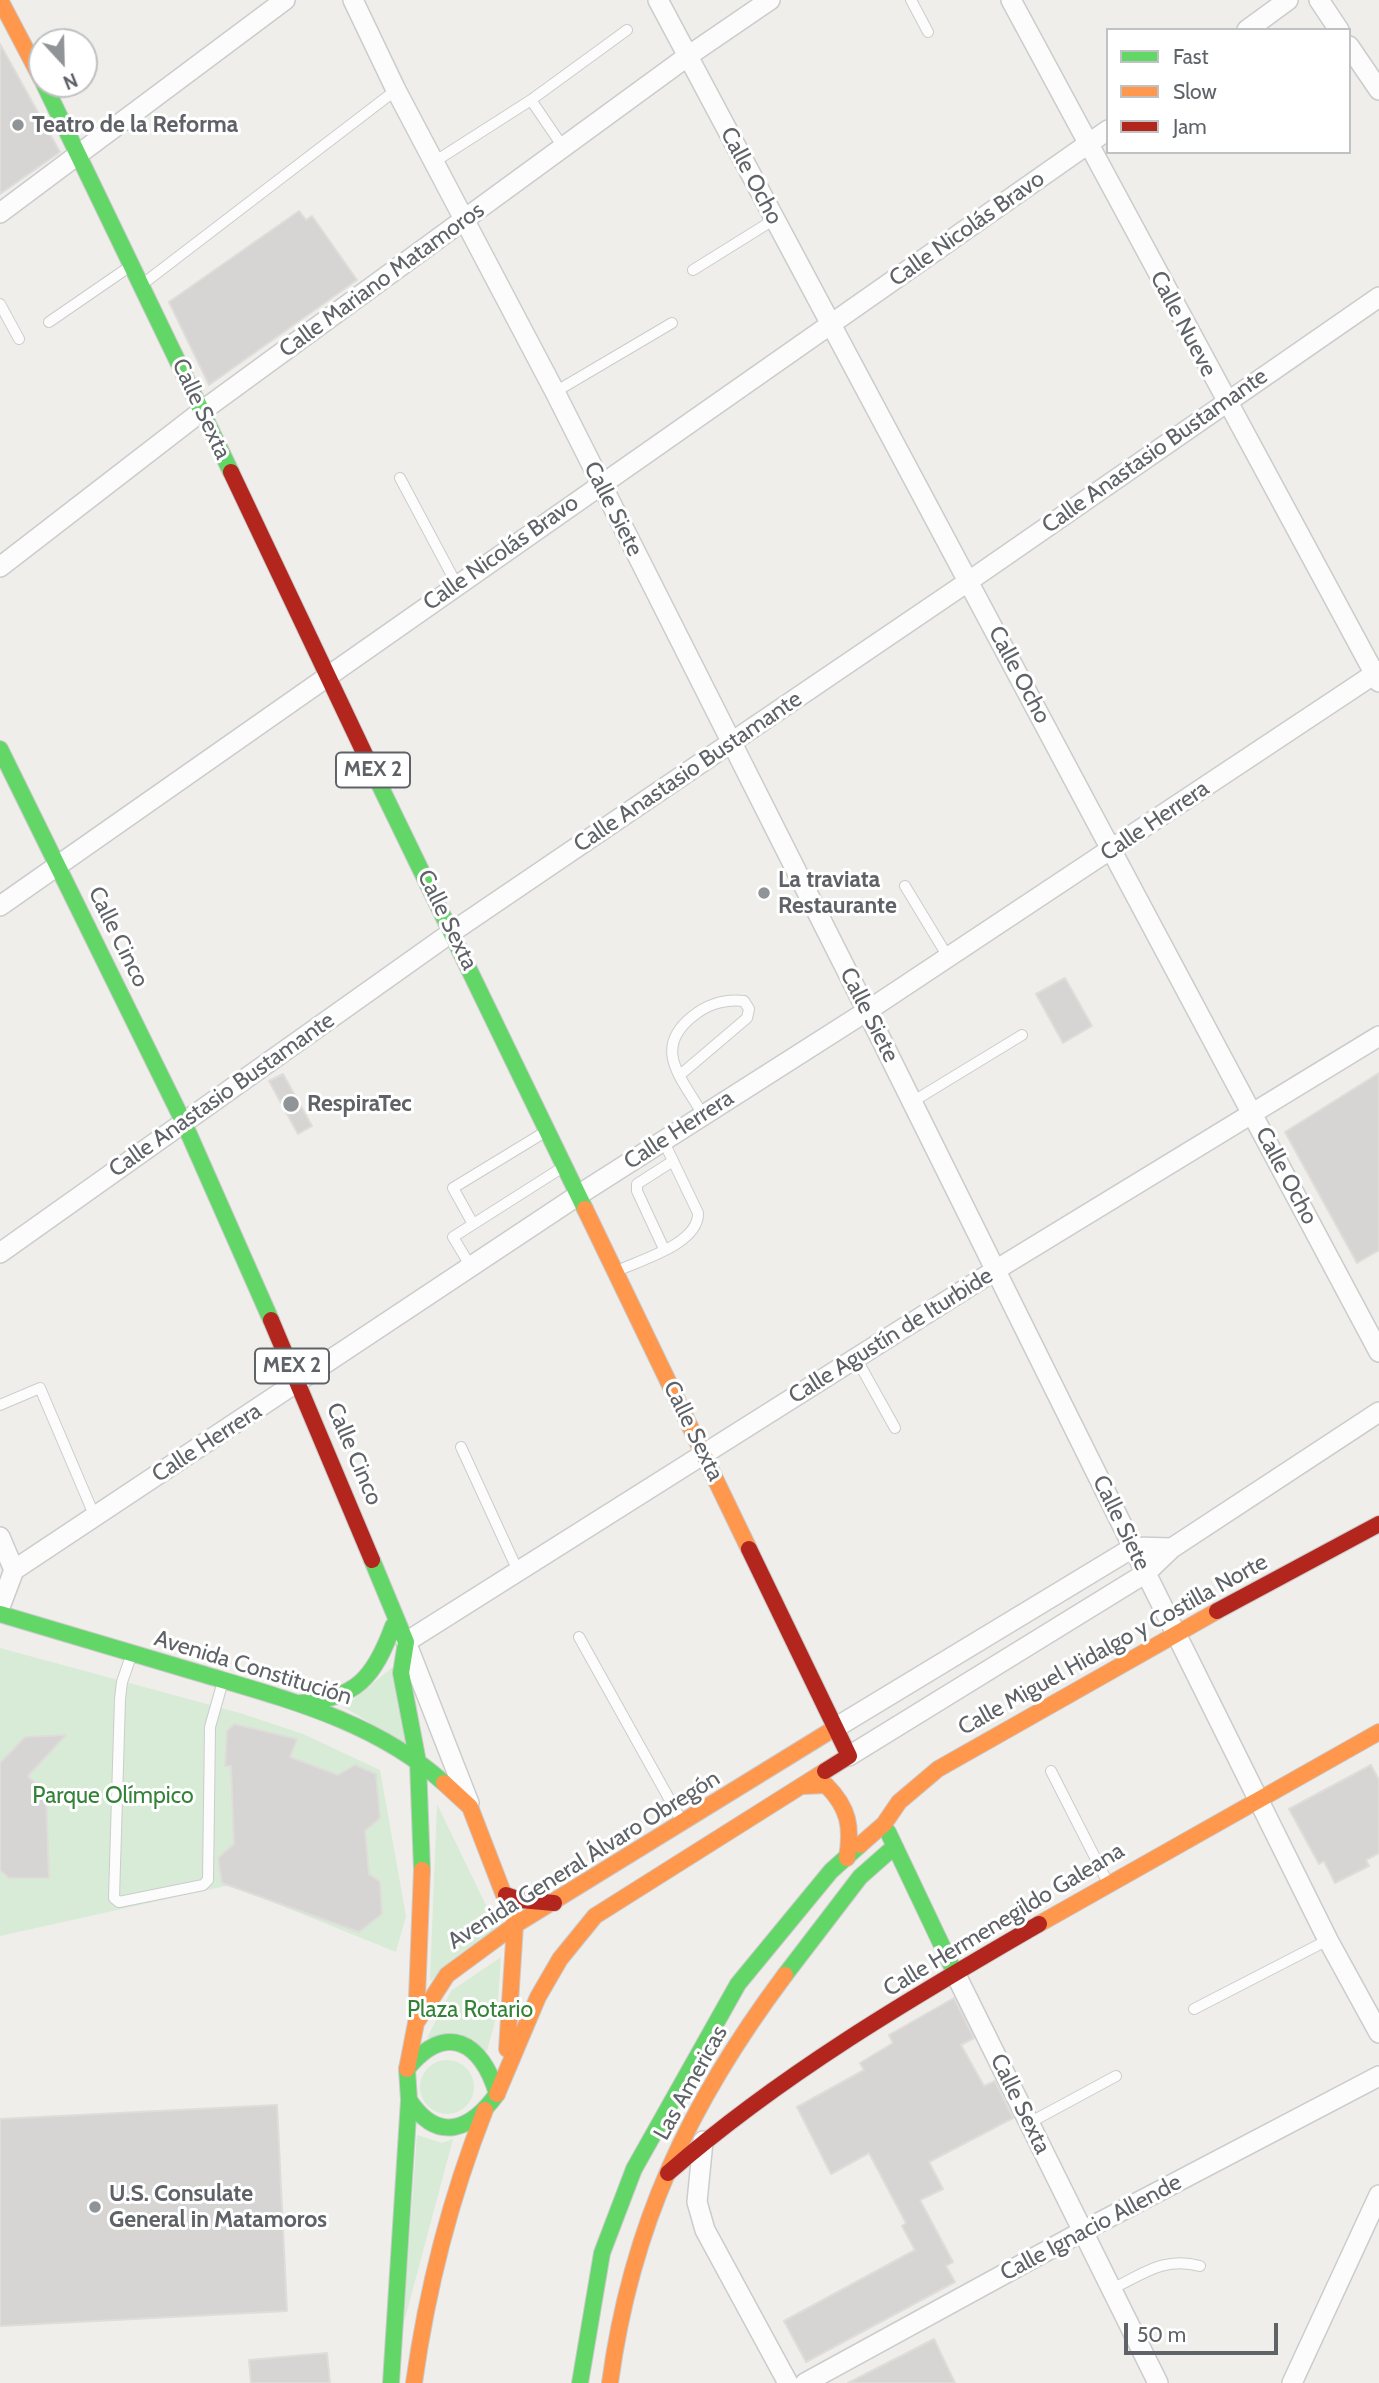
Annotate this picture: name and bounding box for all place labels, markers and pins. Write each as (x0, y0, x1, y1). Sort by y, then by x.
place label: Teatro de la Reforma (32, 111, 238, 139)
marker: Teatro de la Reforma (10, 117, 26, 133)
place label: La traviata Restaurante (778, 866, 897, 920)
marker: La traviata Restaurante (756, 885, 772, 901)
place label: RespiraTec (307, 1090, 412, 1118)
marker: RespiraTec (281, 1094, 301, 1114)
place label: U.S. Consulate General in Matamoros (109, 2180, 327, 2234)
marker: U.S. Consulate General in Matamoros (87, 2199, 103, 2215)

